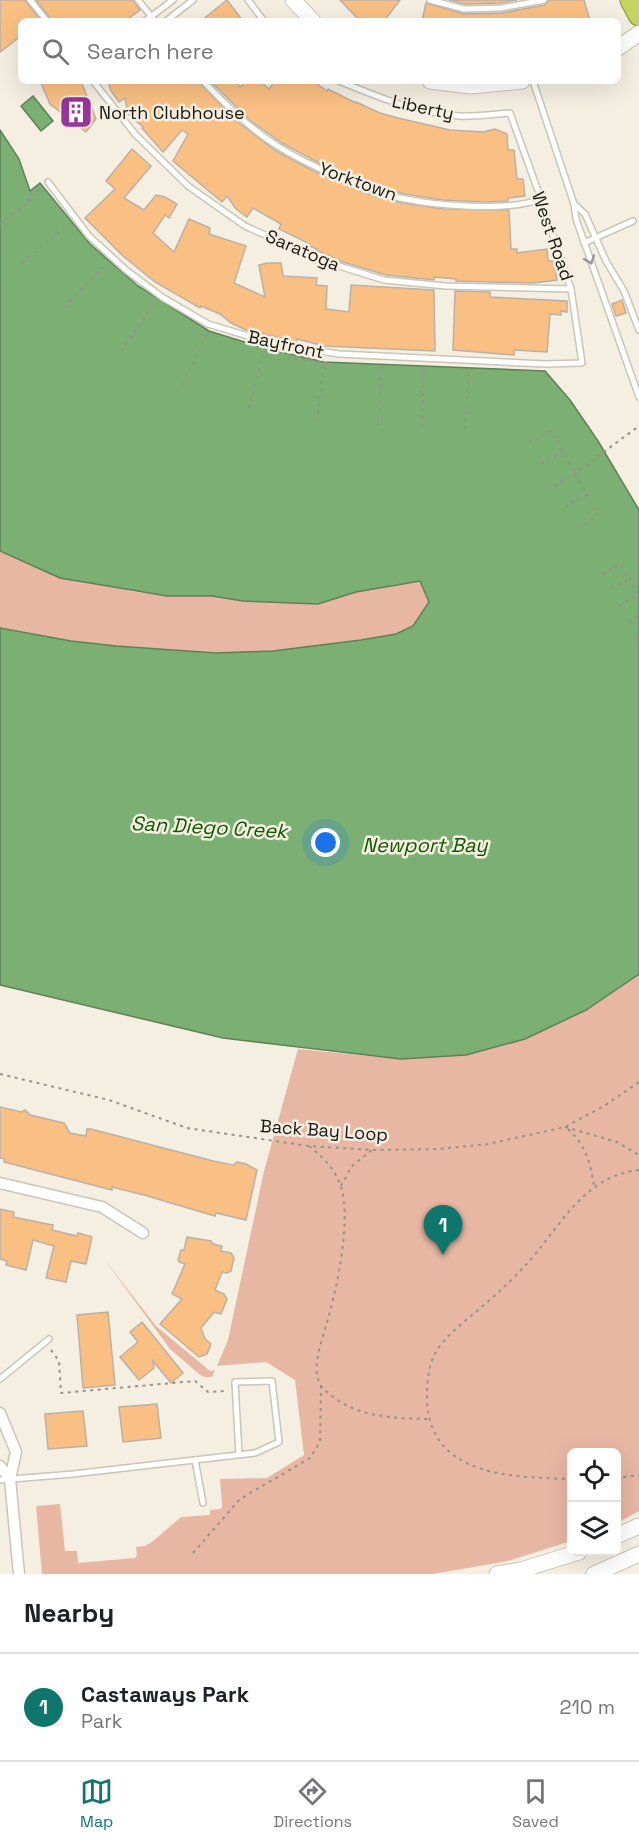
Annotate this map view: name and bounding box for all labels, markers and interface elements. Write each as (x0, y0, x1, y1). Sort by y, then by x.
search box (18, 18, 621, 84)
icon: search (39, 35, 72, 68)
text: Search here (87, 37, 214, 65)
street label: Liberty (390, 89, 456, 125)
building icon: North Clubhouse (58, 94, 94, 130)
place label: North Clubhouse (99, 101, 245, 124)
street label: Yorktown (316, 156, 400, 206)
street label: West Road (527, 189, 579, 283)
street label: Saratoga (262, 224, 344, 276)
one-way arrow (583, 254, 596, 264)
street label: Bayfront (246, 325, 326, 363)
water label: San Diego Creek (130, 810, 290, 844)
your location (311, 828, 340, 857)
water label: Newport Bay (363, 832, 489, 858)
street label: Back Bay Loop (259, 1114, 389, 1146)
pin: 1 (424, 1206, 462, 1255)
map controls (567, 1448, 621, 1556)
button: locate (567, 1448, 621, 1502)
button: layers (567, 1502, 621, 1556)
text: Nearby (24, 1596, 114, 1630)
text: Castaways Park (81, 1680, 249, 1708)
text: 1 (39, 1694, 48, 1720)
text: 210 m (559, 1694, 615, 1720)
text: Park (81, 1708, 123, 1734)
tab: Map (80, 1775, 113, 1832)
tab: Directions (274, 1775, 352, 1832)
tab: Saved (512, 1775, 559, 1832)

